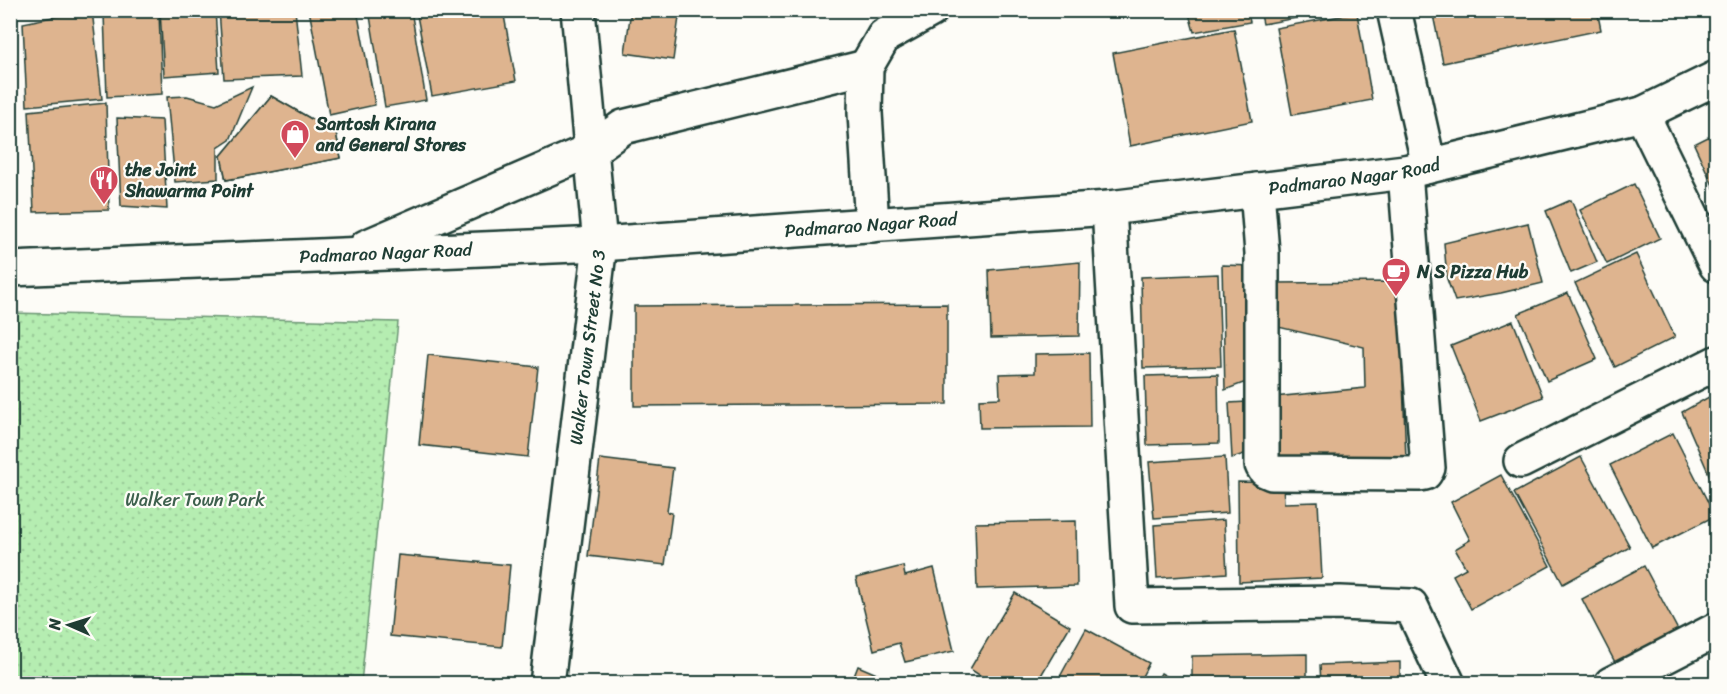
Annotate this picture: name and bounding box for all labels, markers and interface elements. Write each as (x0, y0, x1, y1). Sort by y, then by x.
place label: Santosh Kirana and General Stores (315, 108, 467, 161)
shop icon: Santosh Kirana and General Stores (279, 118, 311, 160)
street label: Padmarao Nagar Road (1267, 148, 1445, 204)
place label: the Joint Shawarma Point (124, 154, 255, 207)
restaurant icon: the Joint Shawarma Point (88, 164, 120, 206)
street label: Padmarao Nagar Road (783, 203, 960, 247)
street label: Padmarao Nagar Road (299, 233, 474, 273)
street label: Walker Town Street No 3 (560, 248, 615, 447)
cafe icon: N S Pizza Hub (1380, 256, 1412, 298)
place label: N S Pizza Hub (1416, 256, 1529, 288)
park label: Walker Town Park (125, 484, 265, 516)
north arrow (39, 595, 99, 655)
text: N (40, 617, 69, 632)

